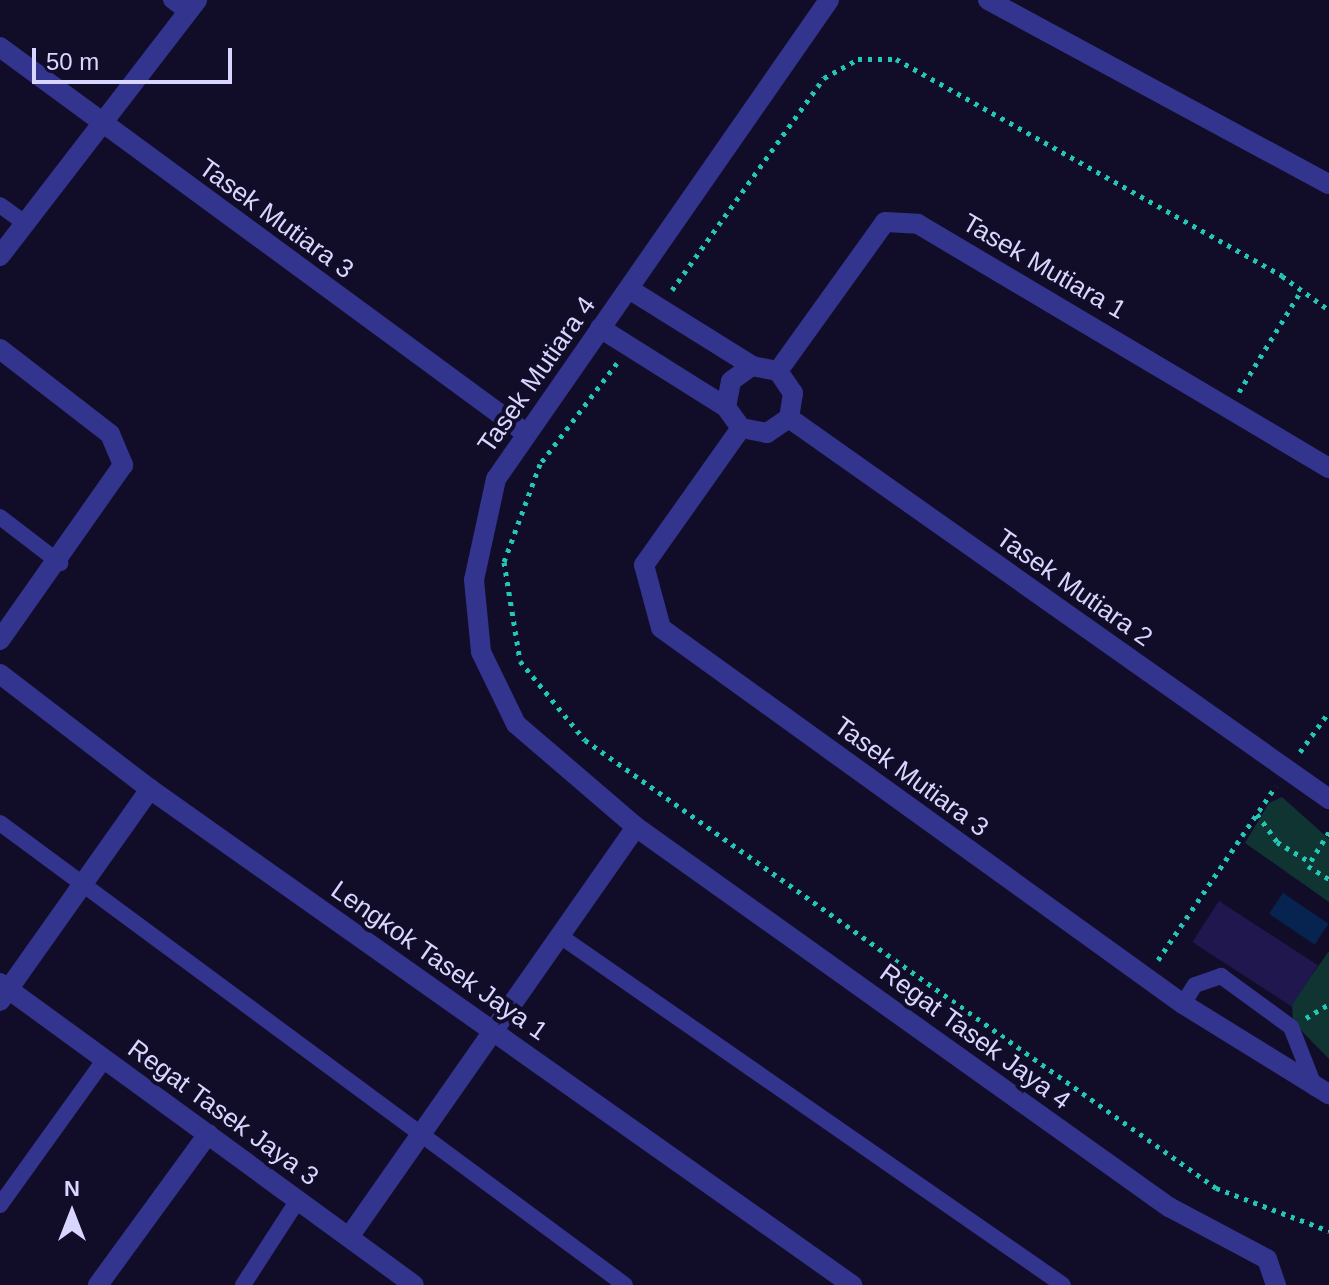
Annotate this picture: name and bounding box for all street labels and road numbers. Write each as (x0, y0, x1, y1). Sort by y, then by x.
street label: Tasek Mutiara 3 (193, 152, 359, 286)
street label: Tasek Mutiara 1 (957, 208, 1131, 326)
street label: Tasek Mutiara 4 (472, 291, 602, 459)
street label: Tasek Mutiara 2 (990, 523, 1158, 653)
street label: Tasek Mutiara 3 (828, 710, 994, 844)
street label: Lengkok Tasek Jaya 1 (325, 874, 553, 1048)
street label: Regat Tasek Jaya 4 (873, 957, 1077, 1117)
street label: Regat Tasek Jaya 3 (121, 1033, 325, 1193)

